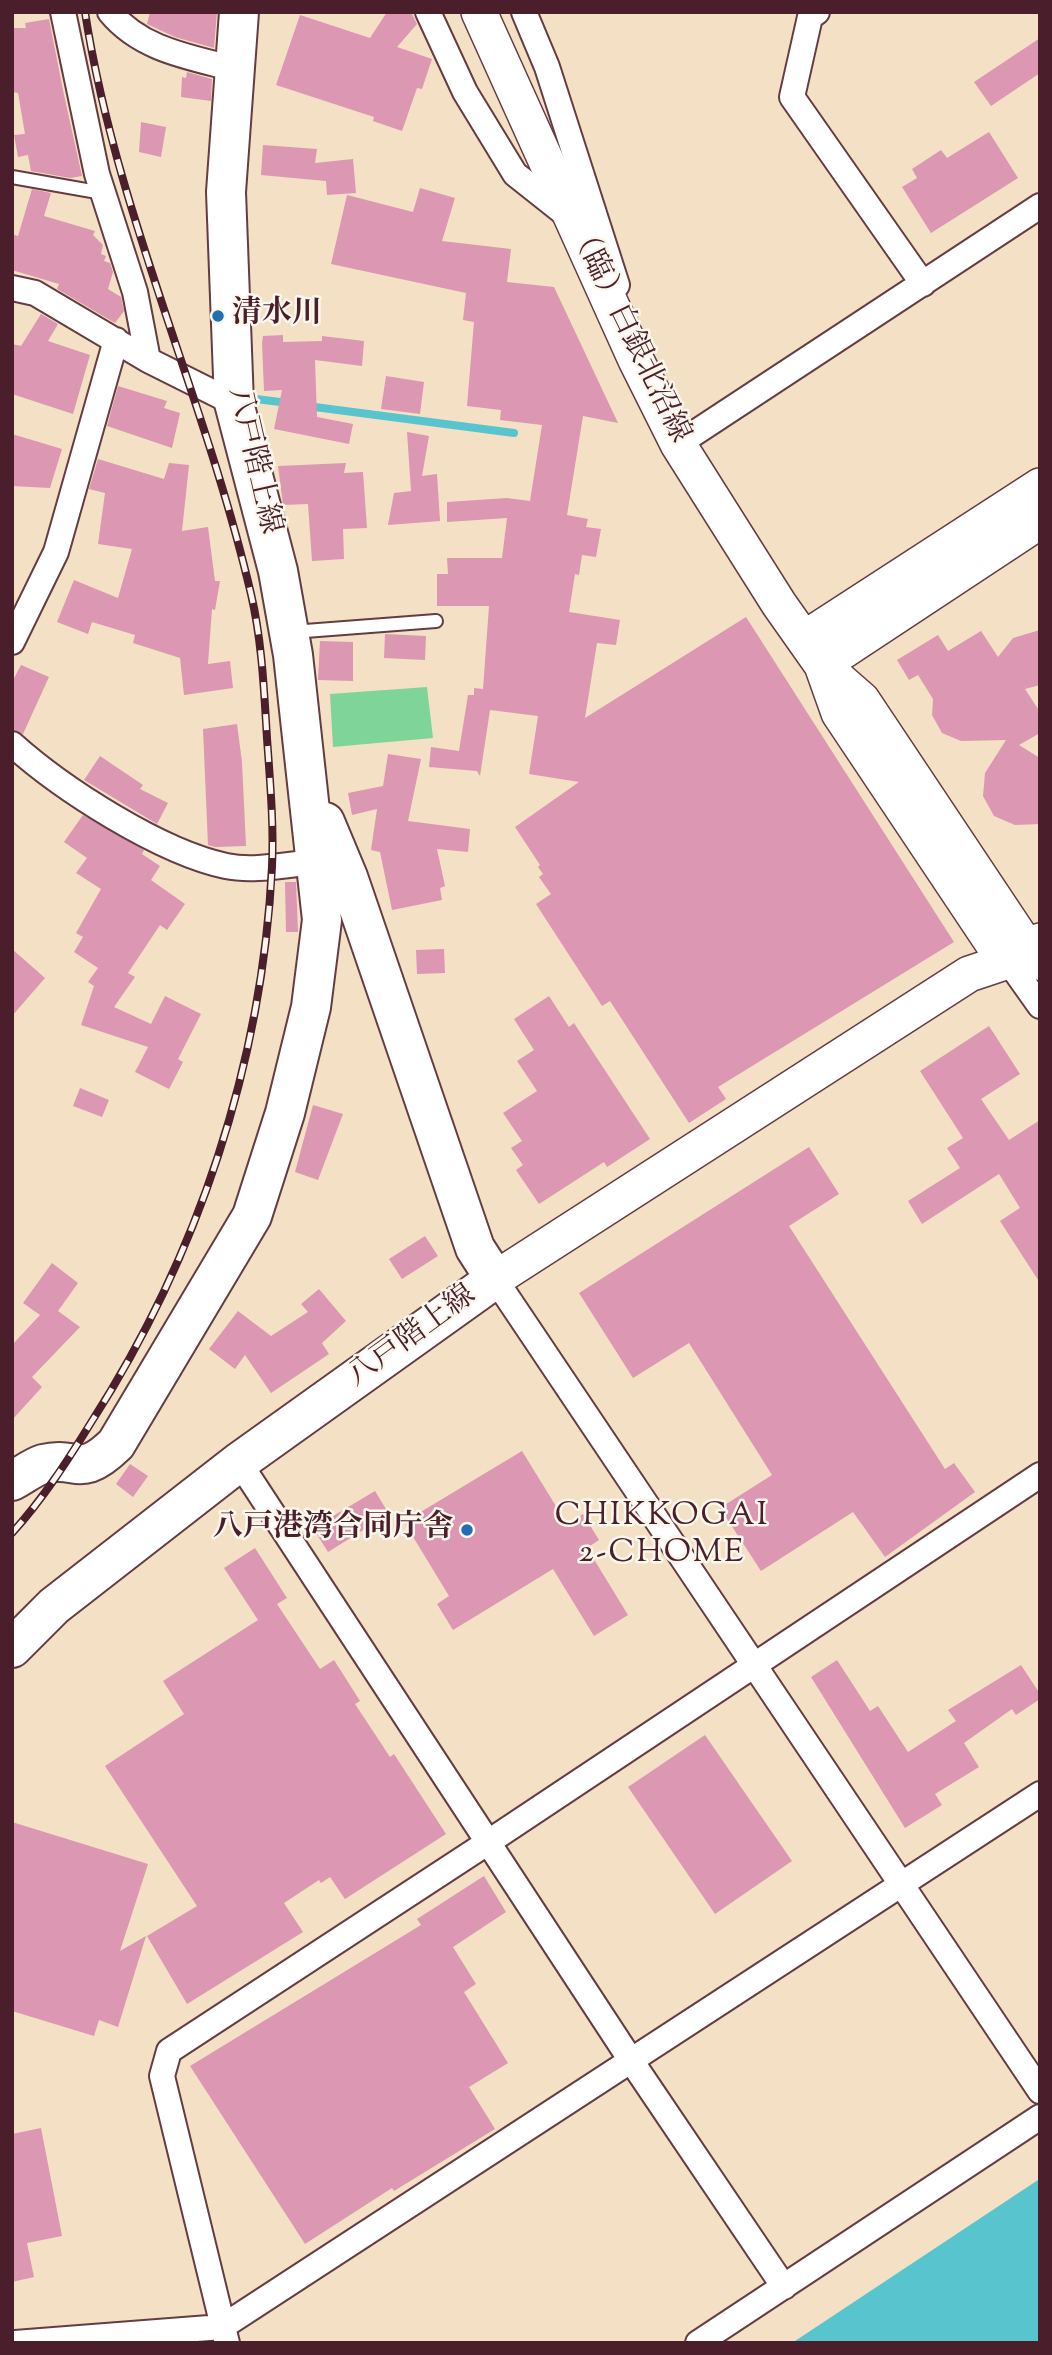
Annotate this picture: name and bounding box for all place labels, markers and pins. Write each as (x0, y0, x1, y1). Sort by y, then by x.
place label: 清水川 (232, 298, 322, 334)
marker: 清水川 (210, 308, 226, 324)
place label: 八戸港湾合同庁舎 (213, 1512, 453, 1548)
marker: 八戸港湾合同庁舎 (459, 1522, 475, 1538)

